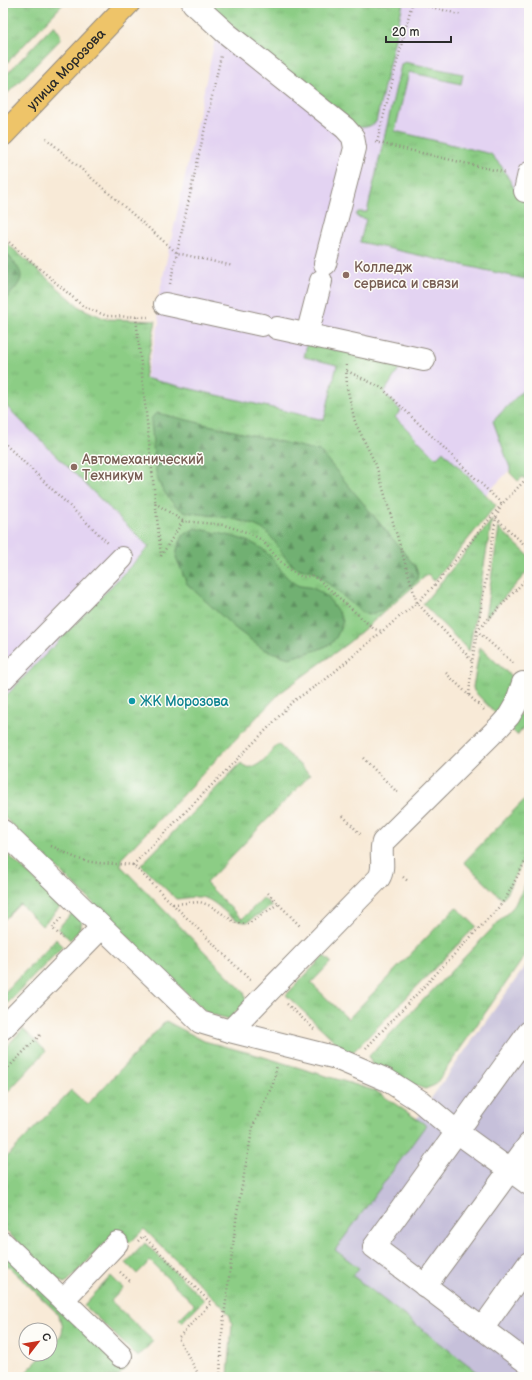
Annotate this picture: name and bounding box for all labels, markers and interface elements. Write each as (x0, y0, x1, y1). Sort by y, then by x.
scale bar (386, 18, 451, 44)
street label: улица Морозова (23, 24, 109, 113)
text: 20 m (392, 25, 419, 40)
place label: Колледж сервиса и связи (354, 259, 459, 292)
marker: Колледж сервиса и связи (341, 270, 351, 280)
place label: Автомеханический Техникум (81, 451, 204, 484)
marker: Автомеханический Техникум (69, 462, 79, 472)
place label: ЖК Морозова (140, 693, 230, 710)
marker: ЖК Морозова (127, 696, 137, 706)
north arrow (18, 1322, 58, 1362)
text: С (39, 1330, 54, 1344)

